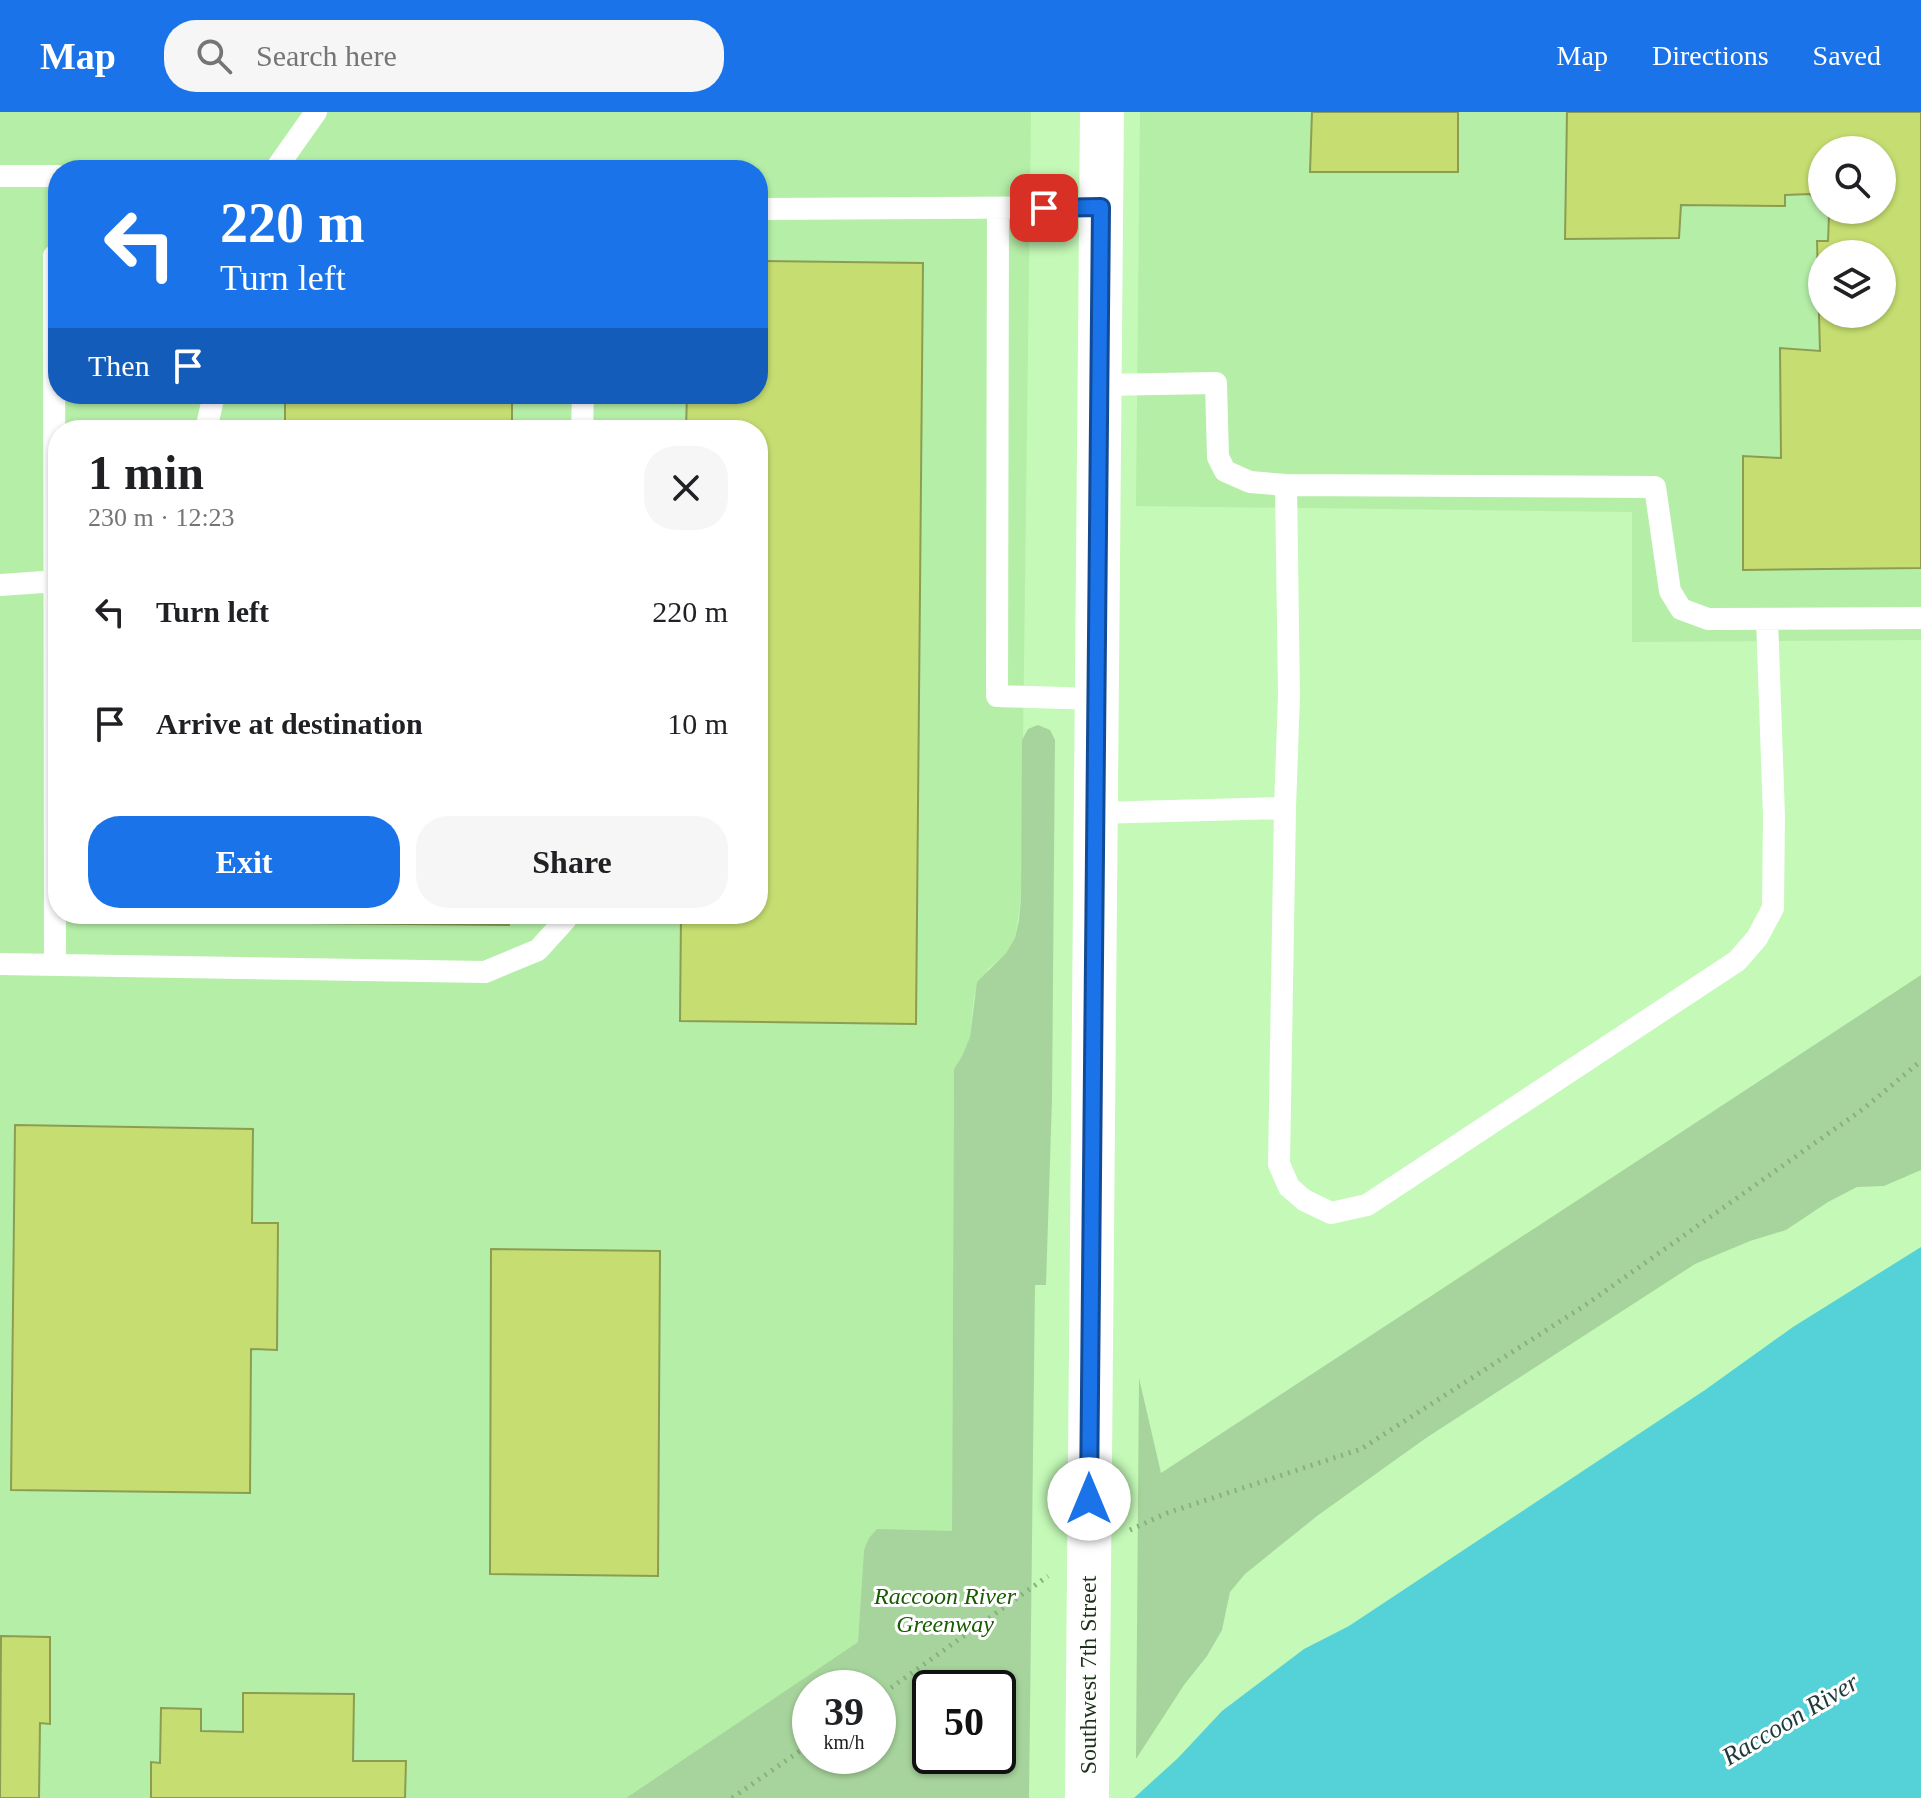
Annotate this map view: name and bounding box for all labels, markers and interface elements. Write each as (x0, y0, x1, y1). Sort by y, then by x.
search box (164, 20, 724, 92)
icon: search (192, 34, 236, 78)
text: Map (40, 35, 116, 77)
text: Search here (256, 39, 397, 72)
text: Map (1557, 40, 1608, 71)
text: Directions (1652, 40, 1769, 71)
text: Saved (1813, 40, 1881, 71)
map controls (1808, 136, 1896, 328)
button: search (1808, 136, 1896, 224)
pin (1010, 174, 1078, 242)
icon: arrive (1022, 186, 1066, 230)
icon: left (88, 192, 192, 296)
text: 220 m (220, 192, 365, 254)
button: layers (1808, 240, 1896, 328)
text: Turn left (220, 258, 346, 298)
icon: arrive (166, 344, 210, 388)
text: Then (88, 349, 150, 382)
text: 1 min (88, 446, 204, 499)
button: close (644, 446, 728, 530)
text: 230 m · 12:23 (88, 503, 235, 532)
icon: left (88, 590, 132, 634)
text: Turn left (156, 595, 269, 628)
text: 220 m (652, 595, 728, 628)
icon: arrive (88, 702, 132, 746)
text: Arrive at destination (156, 707, 423, 740)
text: 10 m (667, 707, 728, 740)
button: Exit (88, 816, 400, 908)
button: Share (416, 816, 728, 908)
position arrow (1047, 1457, 1131, 1541)
street label: Southwest 7th Street (1075, 1575, 1101, 1774)
park label: Raccoon River Greenway (873, 1583, 1017, 1637)
water label: Raccoon River (1716, 1667, 1864, 1772)
speed limit sign: 50 (912, 1670, 1016, 1774)
text: 39 (824, 1689, 864, 1734)
text: km/h (823, 1731, 865, 1753)

